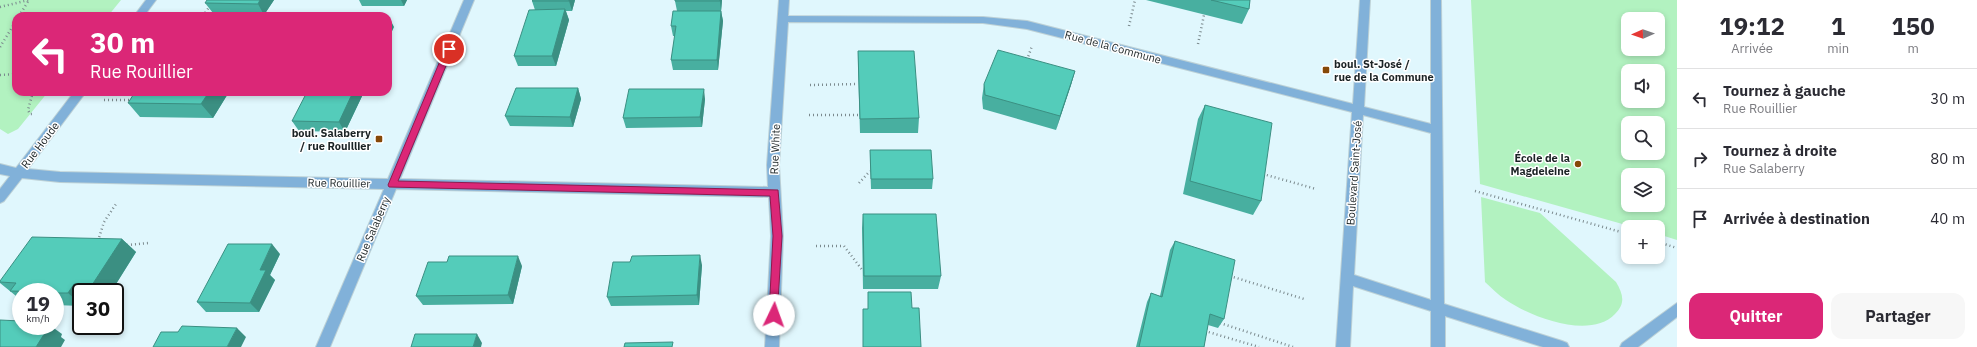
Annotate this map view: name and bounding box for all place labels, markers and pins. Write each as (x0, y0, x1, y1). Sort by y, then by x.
pin (432, 32, 466, 66)
place label: boul. St-José / rue de la Commune (1334, 57, 1434, 84)
marker: boul. St-José / rue de la Commune (1321, 65, 1331, 75)
place label: boul. Salaberry / rue Rouillier (292, 126, 372, 153)
marker: boul. Salaberry / rue Rouillier (374, 134, 384, 144)
place label: École de la Magdeleine (1510, 150, 1570, 178)
marker: École de la Magdeleine (1573, 159, 1583, 169)

